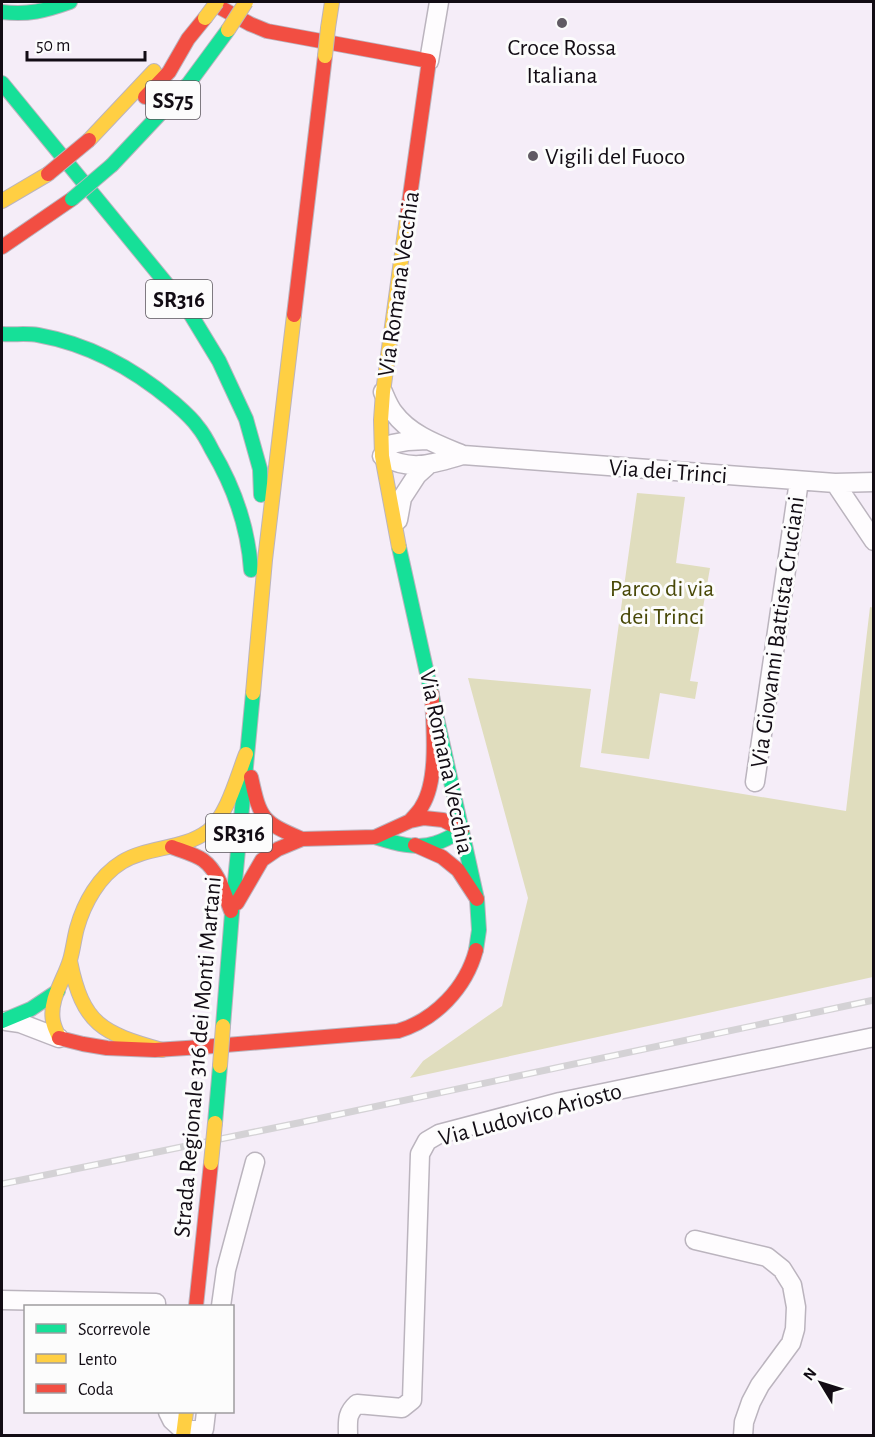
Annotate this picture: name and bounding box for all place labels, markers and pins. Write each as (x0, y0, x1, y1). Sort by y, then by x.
marker: Croce Rossa Italiana (555, 16, 569, 30)
place label: Croce Rossa Italiana (508, 36, 616, 88)
place label: Vigili del Fuoco (545, 145, 685, 169)
marker: Vigili del Fuoco (526, 149, 540, 163)

